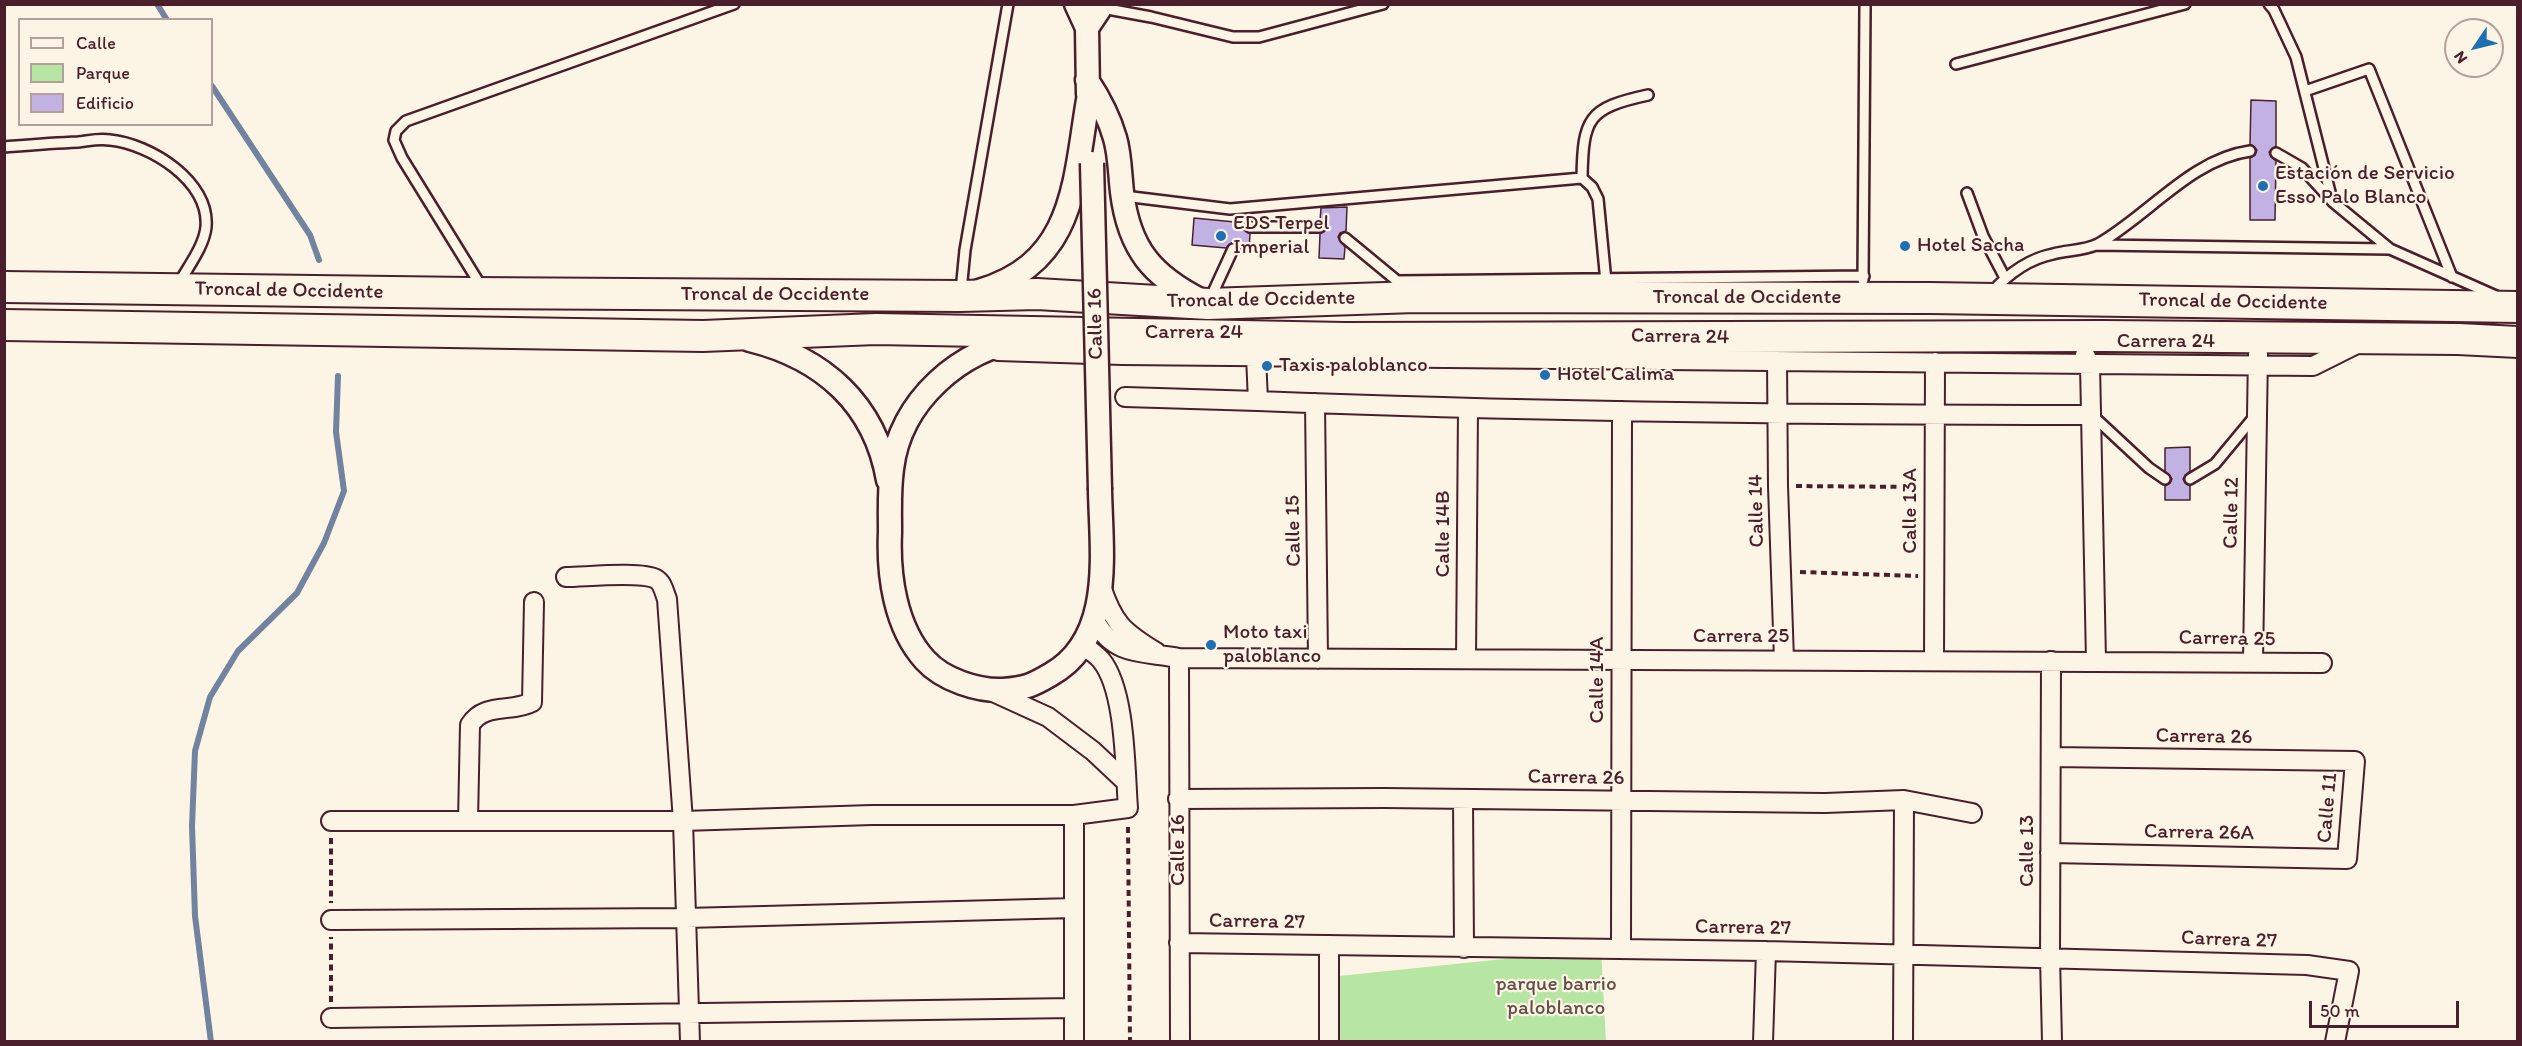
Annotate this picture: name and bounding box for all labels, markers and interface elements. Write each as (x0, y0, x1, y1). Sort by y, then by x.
legend (18, 18, 213, 126)
north arrow (2444, 18, 2504, 78)
text: Calle (76, 32, 116, 54)
text: N (2450, 48, 2471, 67)
text: Parque (76, 62, 130, 84)
text: Edificio (76, 92, 134, 114)
place label: Estación de Servicio Esso Palo Blanco (2275, 161, 2455, 211)
marker: Estación de Servicio Esso Palo Blanco (2256, 179, 2270, 193)
place label: EDS Terpel Imperial (1233, 211, 1329, 261)
marker: EDS Terpel Imperial (1214, 229, 1228, 243)
place label: Hotel Sacha (1917, 233, 2024, 259)
marker: Hotel Sacha (1898, 239, 1912, 253)
street label: Troncal de Occidente (194, 277, 384, 305)
street label: Troncal de Occidente (681, 282, 869, 308)
street label: Troncal de Occidente (1653, 285, 1841, 311)
street label: Troncal de Occidente (1166, 286, 1356, 314)
street label: Calle 16 (1083, 288, 1109, 360)
street label: Troncal de Occidente (2138, 288, 2328, 316)
street label: Carrera 24 (1145, 320, 1243, 346)
street label: Carrera 24 (1631, 324, 1729, 350)
street label: Carrera 24 (2117, 329, 2215, 355)
place label: Taxis paloblanco (1279, 353, 1428, 379)
marker: Taxis paloblanco (1260, 359, 1274, 373)
place label: Hotel Calima (1557, 362, 1674, 388)
marker: Hotel Calima (1538, 368, 1552, 382)
street label: Calle 13A (1898, 468, 1924, 554)
street label: Calle 14 (1744, 474, 1770, 548)
street label: Calle 12 (2219, 477, 2245, 549)
street label: Calle 14B (1431, 491, 1457, 577)
street label: Calle 15 (1281, 495, 1307, 567)
place label: Moto taxi paloblanco (1223, 620, 1321, 670)
street label: Carrera 25 (1693, 624, 1789, 650)
street label: Carrera 25 (2178, 626, 2276, 652)
street label: Calle 14A (1585, 637, 1611, 723)
marker: Moto taxi paloblanco (1204, 638, 1218, 652)
street label: Carrera 26 (2155, 724, 2253, 750)
street label: Carrera 26 (1527, 765, 1625, 791)
street label: Calle 11 (2312, 772, 2344, 844)
street label: Calle 16 (1166, 814, 1192, 886)
street label: Calle 13 (2015, 815, 2041, 887)
street label: Carrera 26A (2144, 819, 2254, 847)
street label: Carrera 27 (1209, 909, 1305, 935)
street label: Carrera 27 (1695, 915, 1791, 941)
street label: Carrera 27 (2181, 926, 2277, 954)
park label: parque barrio paloblanco (1495, 972, 1617, 1022)
scale bar (2312, 989, 2462, 1027)
text: 50 m (2320, 1000, 2360, 1022)

